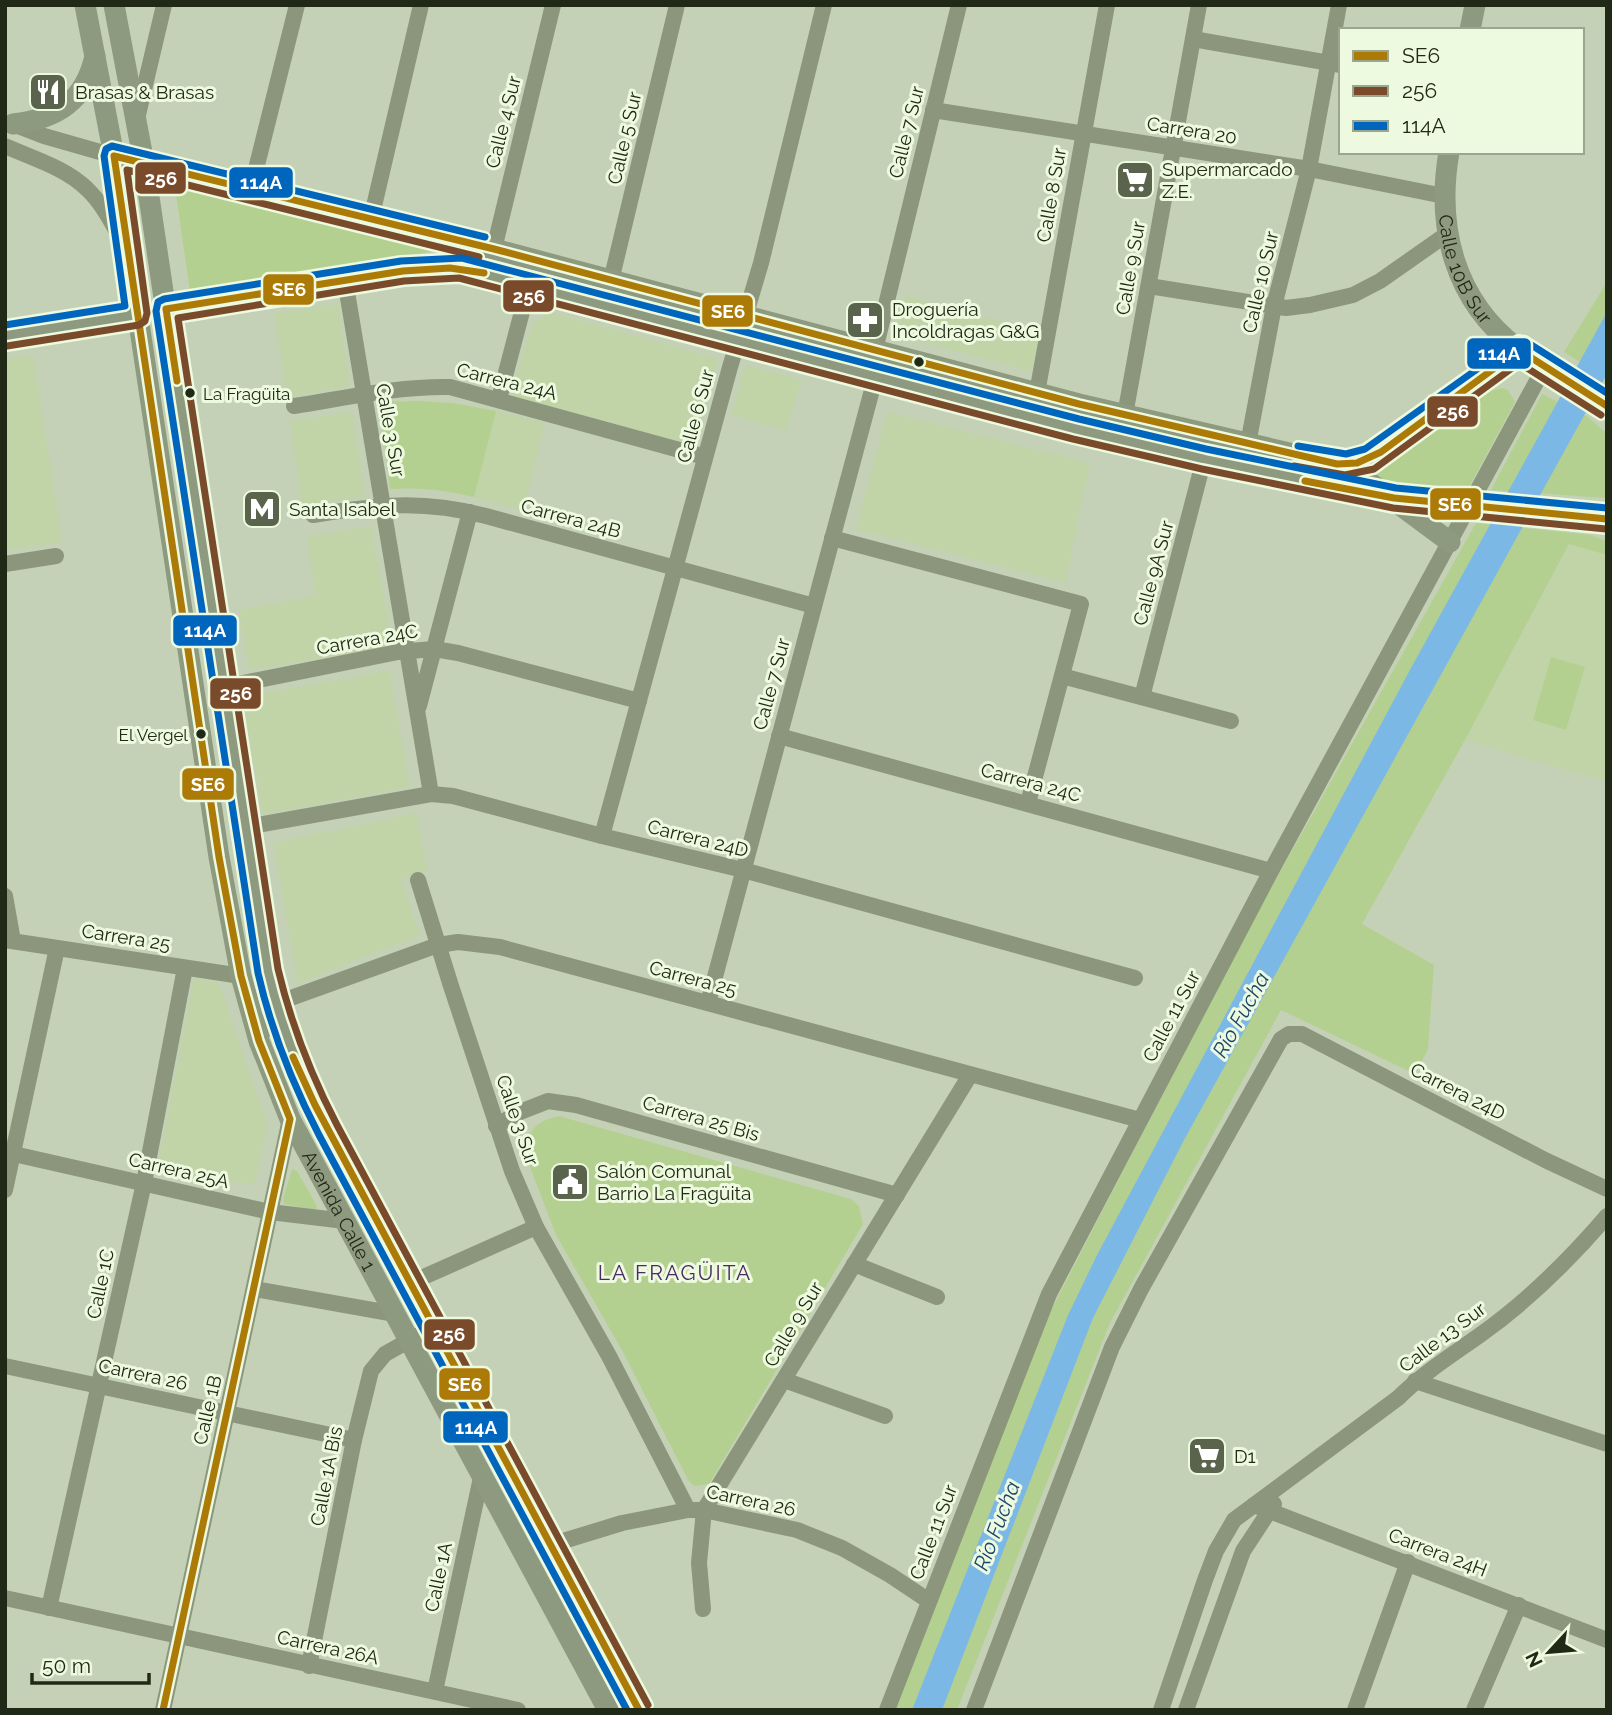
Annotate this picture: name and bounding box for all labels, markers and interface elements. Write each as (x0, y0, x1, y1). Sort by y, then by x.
legend (1339, 28, 1584, 154)
text: SE6 (1402, 43, 1440, 68)
restaurant icon: Brasas & Brasas (27, 71, 69, 113)
street label: Calle 4 Sur (481, 73, 525, 170)
text: 256 (1402, 78, 1437, 103)
place label: Brasas & Brasas (75, 81, 214, 103)
street label: Calle 7 Sur (884, 83, 928, 180)
street label: Calle 5 Sur (603, 89, 645, 186)
street label: Carrera 20 (1145, 112, 1239, 148)
text: 114A (1402, 113, 1446, 138)
street label: Calle 8 Sur (1032, 146, 1070, 244)
place label: Supermarcado Z.E. (1162, 158, 1292, 202)
supermarket icon: Supermarcado Z.E. (1114, 159, 1156, 201)
line badge: 256 (134, 161, 187, 195)
line badge: 114A (228, 166, 294, 199)
text: 256 (145, 167, 177, 189)
text: 114A (240, 171, 282, 193)
street label: Calle 10B Sur (1435, 213, 1497, 328)
street label: Calle 9 Sur (1111, 219, 1149, 317)
street label: Calle 10 Sur (1238, 229, 1282, 335)
line badge: SE6 (262, 273, 315, 306)
text: SE6 (272, 278, 306, 300)
line badge: 256 (502, 279, 555, 313)
text: 256 (513, 285, 545, 307)
line badge: SE6 (701, 294, 754, 328)
place label: Droguería Incoldragas G&G (892, 298, 1039, 342)
pharmacy icon: Droguería Incoldragas G&G (844, 299, 886, 341)
text: SE6 (711, 300, 745, 322)
line badge: 114A (1466, 337, 1532, 370)
text: 114A (1478, 342, 1520, 364)
unlabelled marker (912, 355, 926, 369)
street label: Carrera 24A (455, 358, 560, 404)
street label: Calle 6 Sur (672, 367, 718, 465)
street label: Calle 3 Sur (372, 382, 410, 479)
place label: La Fragüita (203, 384, 290, 404)
marker: La Fragüita (183, 386, 197, 400)
line badge: 256 (1426, 395, 1479, 428)
text: 256 (1437, 400, 1469, 422)
line badge: SE6 (1429, 487, 1482, 521)
metro station icon: Santa Isabel (241, 488, 283, 530)
text: SE6 (1438, 493, 1472, 515)
street label: Carrera 24B (519, 494, 623, 542)
place label: Santa Isabel (289, 498, 396, 520)
street label: Calle 9A Sur (1128, 518, 1178, 628)
line badge: 114A (172, 614, 238, 647)
text: 114A (184, 619, 226, 641)
street label: Carrera 24C (315, 619, 419, 659)
street label: Calle 7 Sur (748, 635, 794, 732)
line badge: 256 (209, 677, 262, 710)
text: 256 (220, 682, 252, 704)
place label: El Vergel (119, 725, 188, 745)
marker: El Vergel (194, 727, 208, 741)
street label: Carrera 24C (979, 758, 1083, 806)
line badge: SE6 (181, 767, 235, 801)
text: SE6 (191, 773, 225, 795)
street label: Carrera 24D (645, 815, 751, 861)
street label: Carrera 25 (80, 919, 172, 955)
street label: Carrera 25 (647, 956, 739, 1000)
street label: Calle 11 Sur (1138, 966, 1204, 1065)
water label: Río Fucha (1207, 968, 1274, 1062)
street label: Carrera 24D (1407, 1058, 1509, 1124)
street label: Calle 3 Sur (492, 1072, 544, 1168)
street label: Carrera 25 Bis (640, 1091, 762, 1145)
street label: Avenida Calle 1 (298, 1147, 381, 1275)
street label: Carrera 25A (127, 1148, 232, 1192)
place label: Salón Comunal Barrio La Fragüita (597, 1160, 751, 1204)
public building icon: Salón Comunal Barrio La Fragüita (549, 1161, 591, 1203)
street label: Calle 1C (82, 1247, 118, 1321)
district label: LA FRAGÜITA (598, 1260, 752, 1285)
street label: Calle 9 Sur (759, 1277, 827, 1370)
street label: Calle 13 Sur (1395, 1297, 1490, 1377)
line badge: 256 (423, 1318, 476, 1351)
text: 256 (433, 1323, 465, 1345)
street label: Carrera 26 (96, 1354, 190, 1394)
line badge: SE6 (438, 1367, 491, 1401)
street label: Calle 1B (188, 1373, 226, 1447)
text: SE6 (448, 1373, 482, 1395)
line badge: 114A (442, 1410, 509, 1444)
text: 114A (455, 1416, 497, 1438)
street label: Calle 1A Bis (306, 1424, 346, 1528)
supermarket icon: D1 (1186, 1435, 1228, 1477)
place label: D1 (1234, 1445, 1256, 1467)
water label: Río Fucha (968, 1478, 1025, 1574)
street label: Carrera 26 (704, 1480, 798, 1520)
street label: Calle 11 Sur (905, 1481, 961, 1583)
street label: Carrera 24H (1386, 1523, 1490, 1581)
street label: Calle 1A (420, 1540, 456, 1614)
north arrow (1514, 1617, 1584, 1687)
street label: Carrera 26A (275, 1625, 381, 1669)
scale bar (32, 1642, 149, 1686)
text: N (1521, 1648, 1547, 1671)
text: 50 m (42, 1653, 91, 1678)

